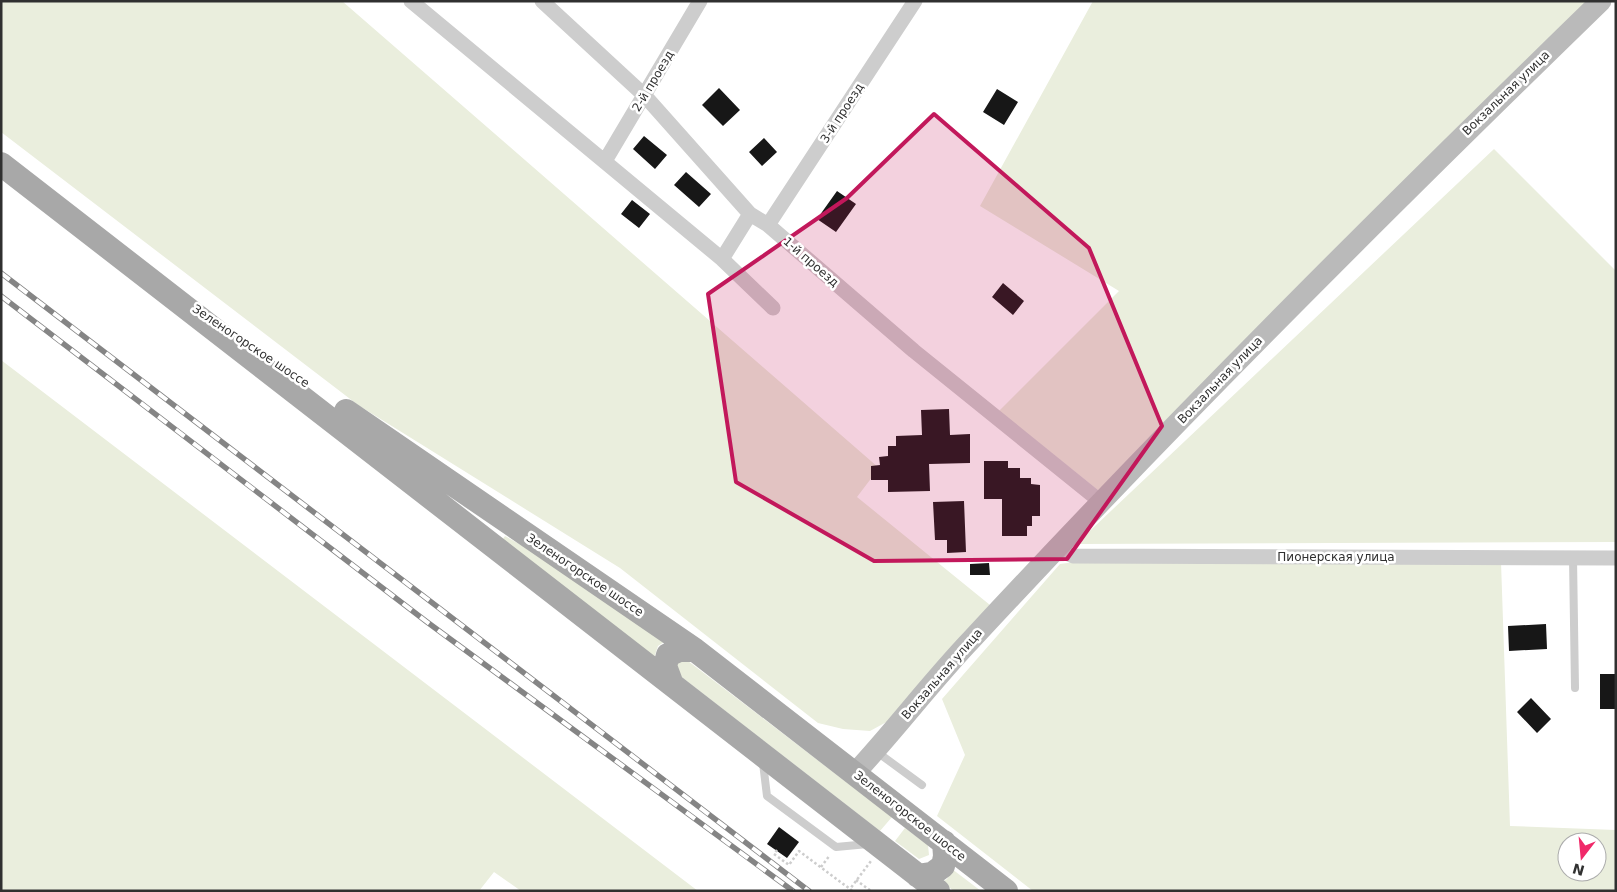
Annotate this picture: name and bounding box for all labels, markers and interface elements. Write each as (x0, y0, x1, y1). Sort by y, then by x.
street label: 2-й проезд (629, 48, 677, 114)
street label: Вокзальная улица (1460, 48, 1552, 138)
street label: 3-й проезд (817, 80, 867, 146)
street label: 1-й проезд (781, 234, 841, 290)
street label: Зеленогорское шоссе (190, 302, 312, 390)
street label: Вокзальная улица (1175, 334, 1265, 426)
street label: Зеленогорское шоссе (524, 531, 646, 619)
street label: Пионерская улица (1277, 550, 1395, 564)
street label: Вокзальная улица (899, 626, 985, 722)
street label: Зеленогорское шоссе (851, 768, 969, 864)
north arrow (1557, 832, 1607, 882)
text: N (1571, 860, 1586, 879)

